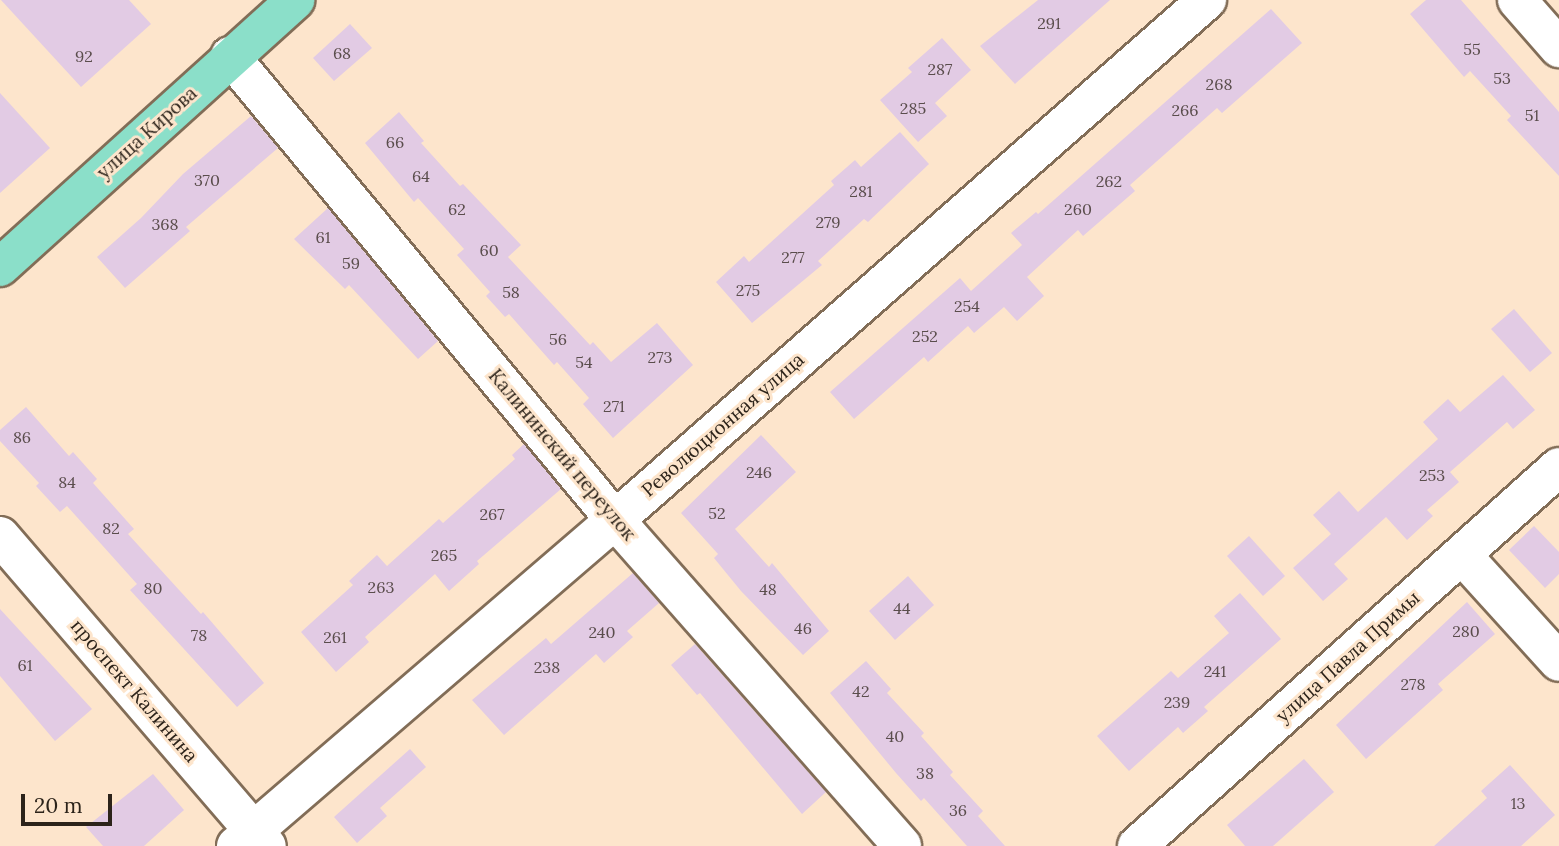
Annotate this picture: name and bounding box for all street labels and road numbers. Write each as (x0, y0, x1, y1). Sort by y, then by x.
street label: улица Кирова (92, 82, 202, 184)
street label: Революционная улица (637, 348, 809, 502)
street label: Калининский переулок (484, 365, 640, 545)
street label: улица Павла Примы (1271, 586, 1425, 728)
street label: проспект Калинина (66, 615, 202, 767)

